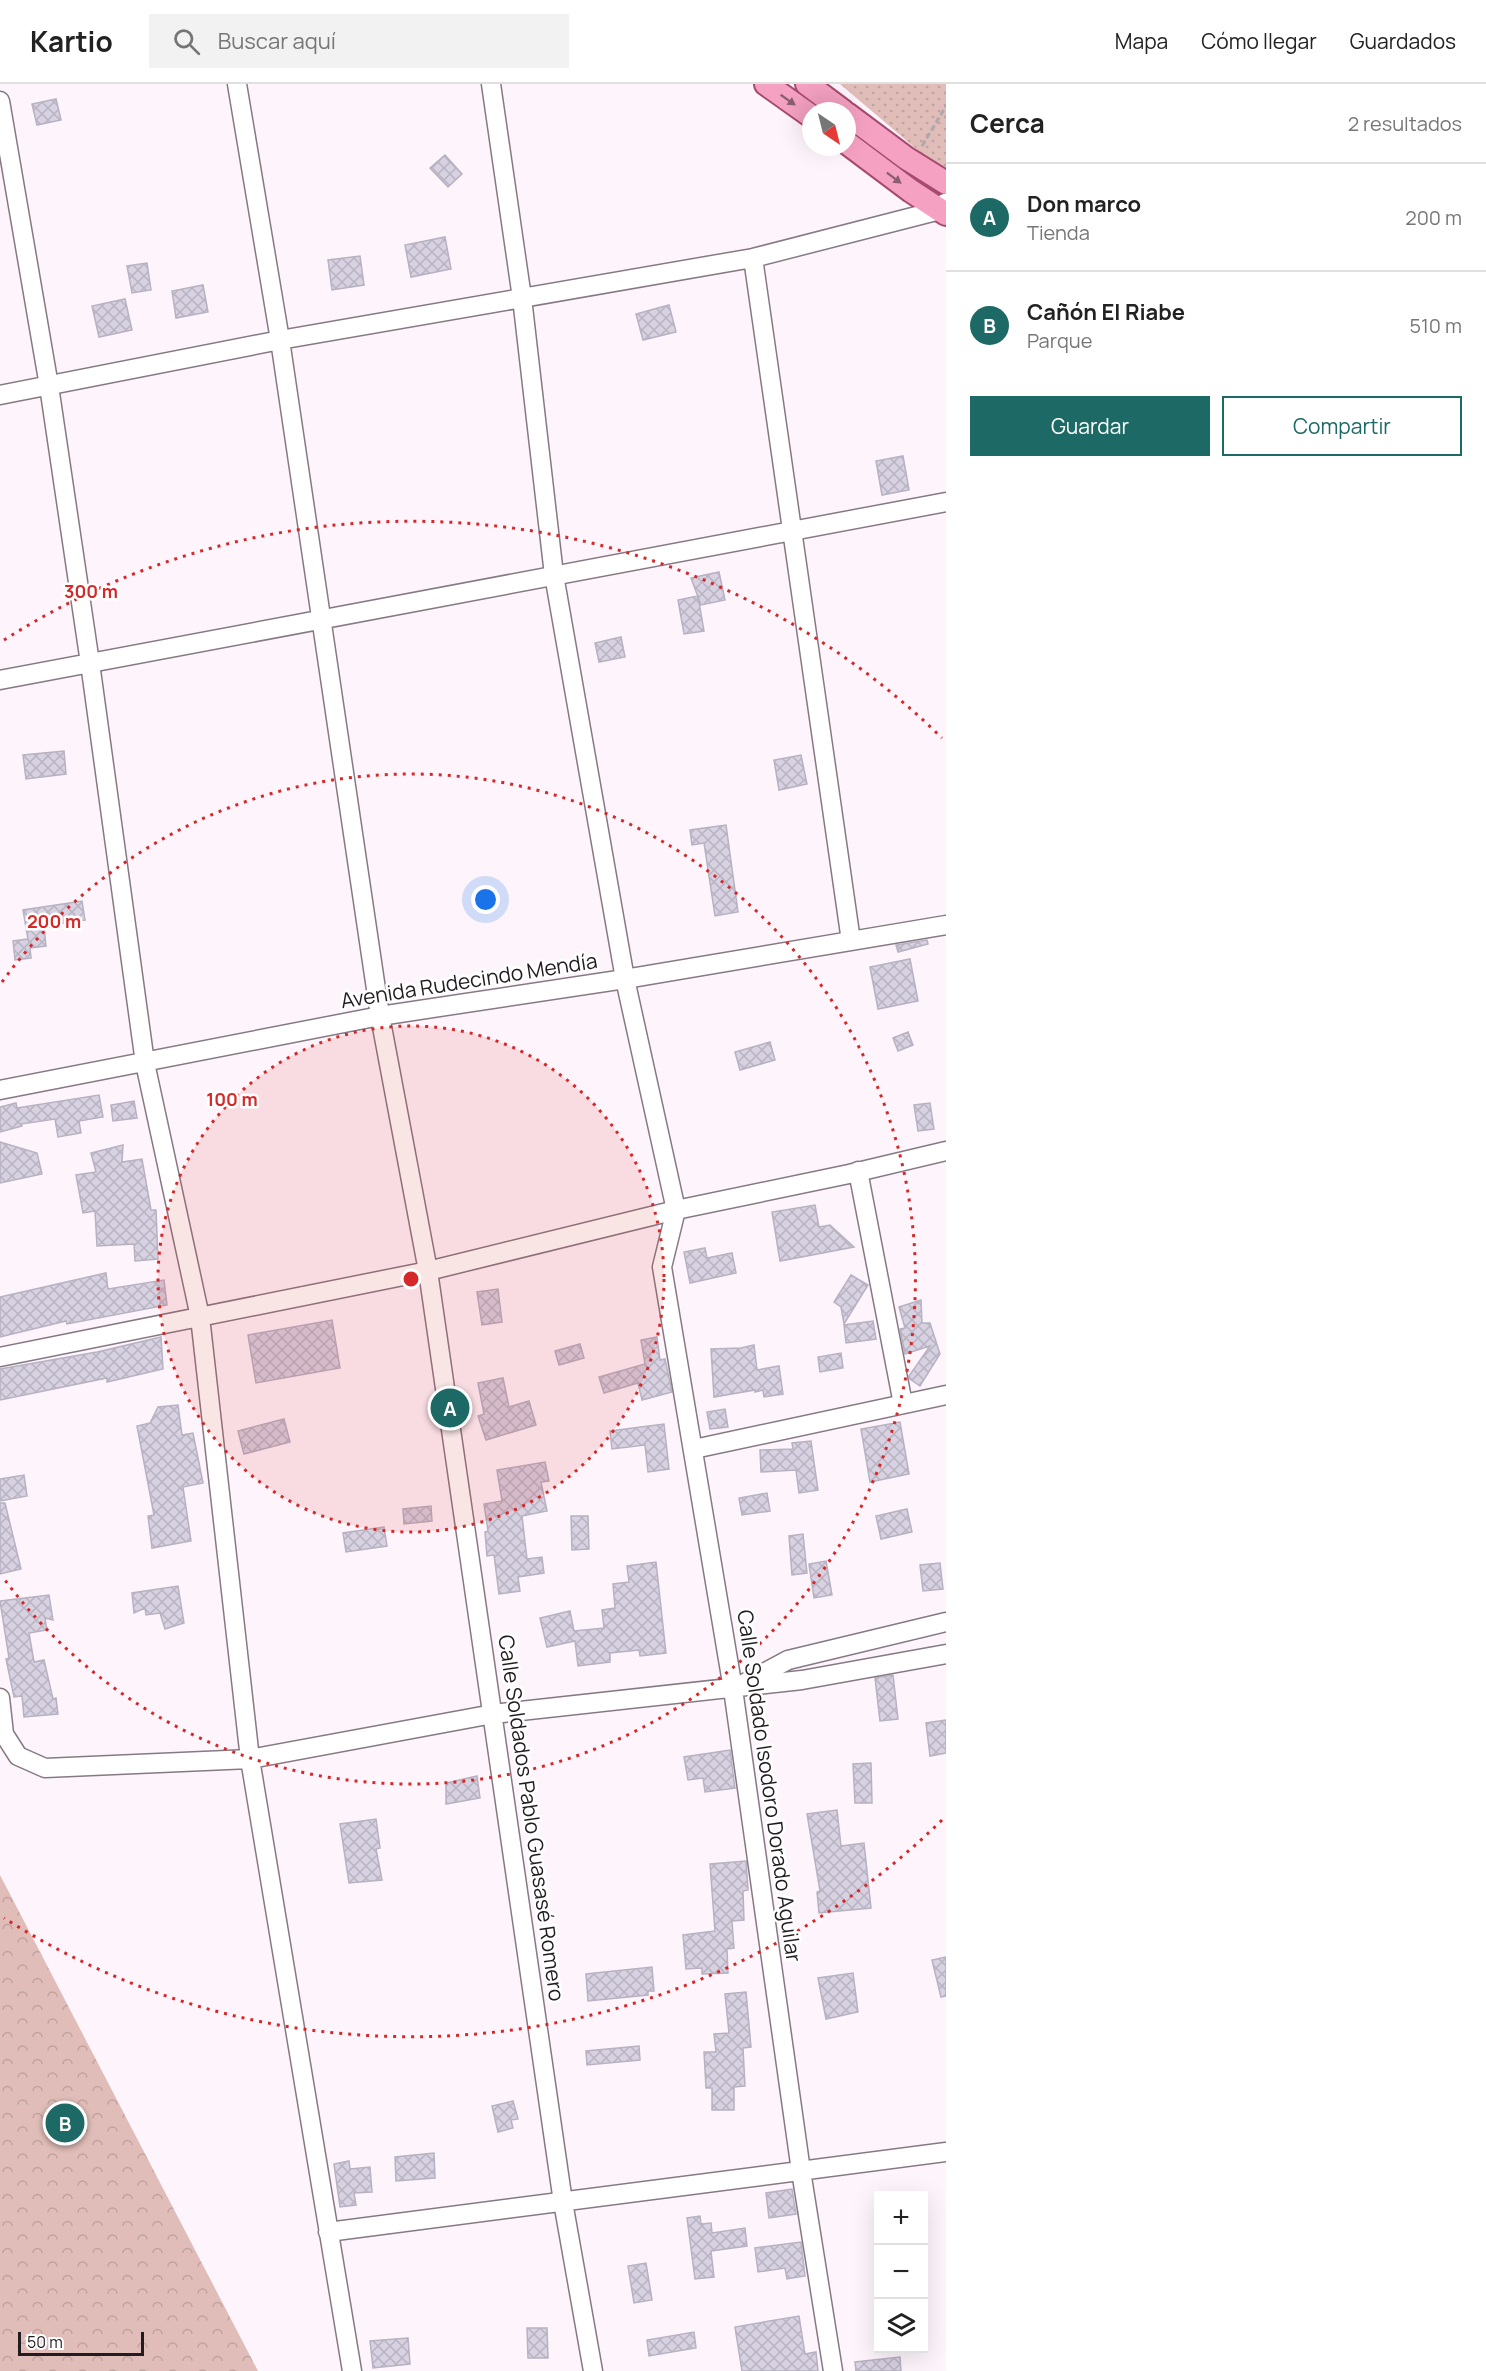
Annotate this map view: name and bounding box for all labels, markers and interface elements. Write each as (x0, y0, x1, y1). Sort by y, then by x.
search box (149, 14, 569, 68)
text: Kartio (30, 22, 113, 60)
icon: search (170, 25, 203, 58)
text: Buscar aquí (218, 26, 336, 56)
text: Mapa (1115, 27, 1168, 55)
text: Cómo llegar (1201, 27, 1317, 55)
text: Guardados (1350, 27, 1456, 55)
one-way arrow (780, 94, 796, 106)
north arrow (802, 102, 856, 156)
text: Cerca (970, 105, 1045, 141)
text: 2 resultados (1348, 110, 1462, 137)
one-way arrow (885, 172, 901, 184)
text: Don marco (1027, 189, 1141, 219)
text: A (983, 204, 996, 231)
text: 200 m (1405, 204, 1462, 231)
text: Tienda (1027, 219, 1090, 246)
text: Cañón El Riabe (1027, 297, 1185, 327)
text: B (983, 312, 996, 339)
text: 510 m (1409, 312, 1462, 339)
text: Parque (1027, 327, 1092, 354)
button: Guardar (970, 396, 1210, 456)
button: Compartir (1222, 396, 1462, 456)
text: 300 m (64, 579, 118, 603)
your location (471, 885, 500, 914)
text: 200 m (27, 909, 81, 933)
street label: Avenida Rudecindo Mendía (339, 946, 599, 1014)
text: 100 m (206, 1087, 258, 1111)
centre of rings (401, 1269, 421, 1289)
pin: A (430, 1386, 470, 1430)
street label: Calle Soldado Isodoro Dorado Aguilar (731, 1608, 809, 1964)
street label: Calle Soldados Pablo Guasasé Romero (492, 1633, 572, 2003)
pin: B (46, 2100, 84, 2146)
map controls (874, 2191, 928, 2353)
button: + (874, 2191, 928, 2245)
button: − (874, 2245, 928, 2299)
button: layers (874, 2299, 928, 2353)
scale bar (18, 2329, 144, 2356)
text: 50 m (27, 2331, 63, 2353)

